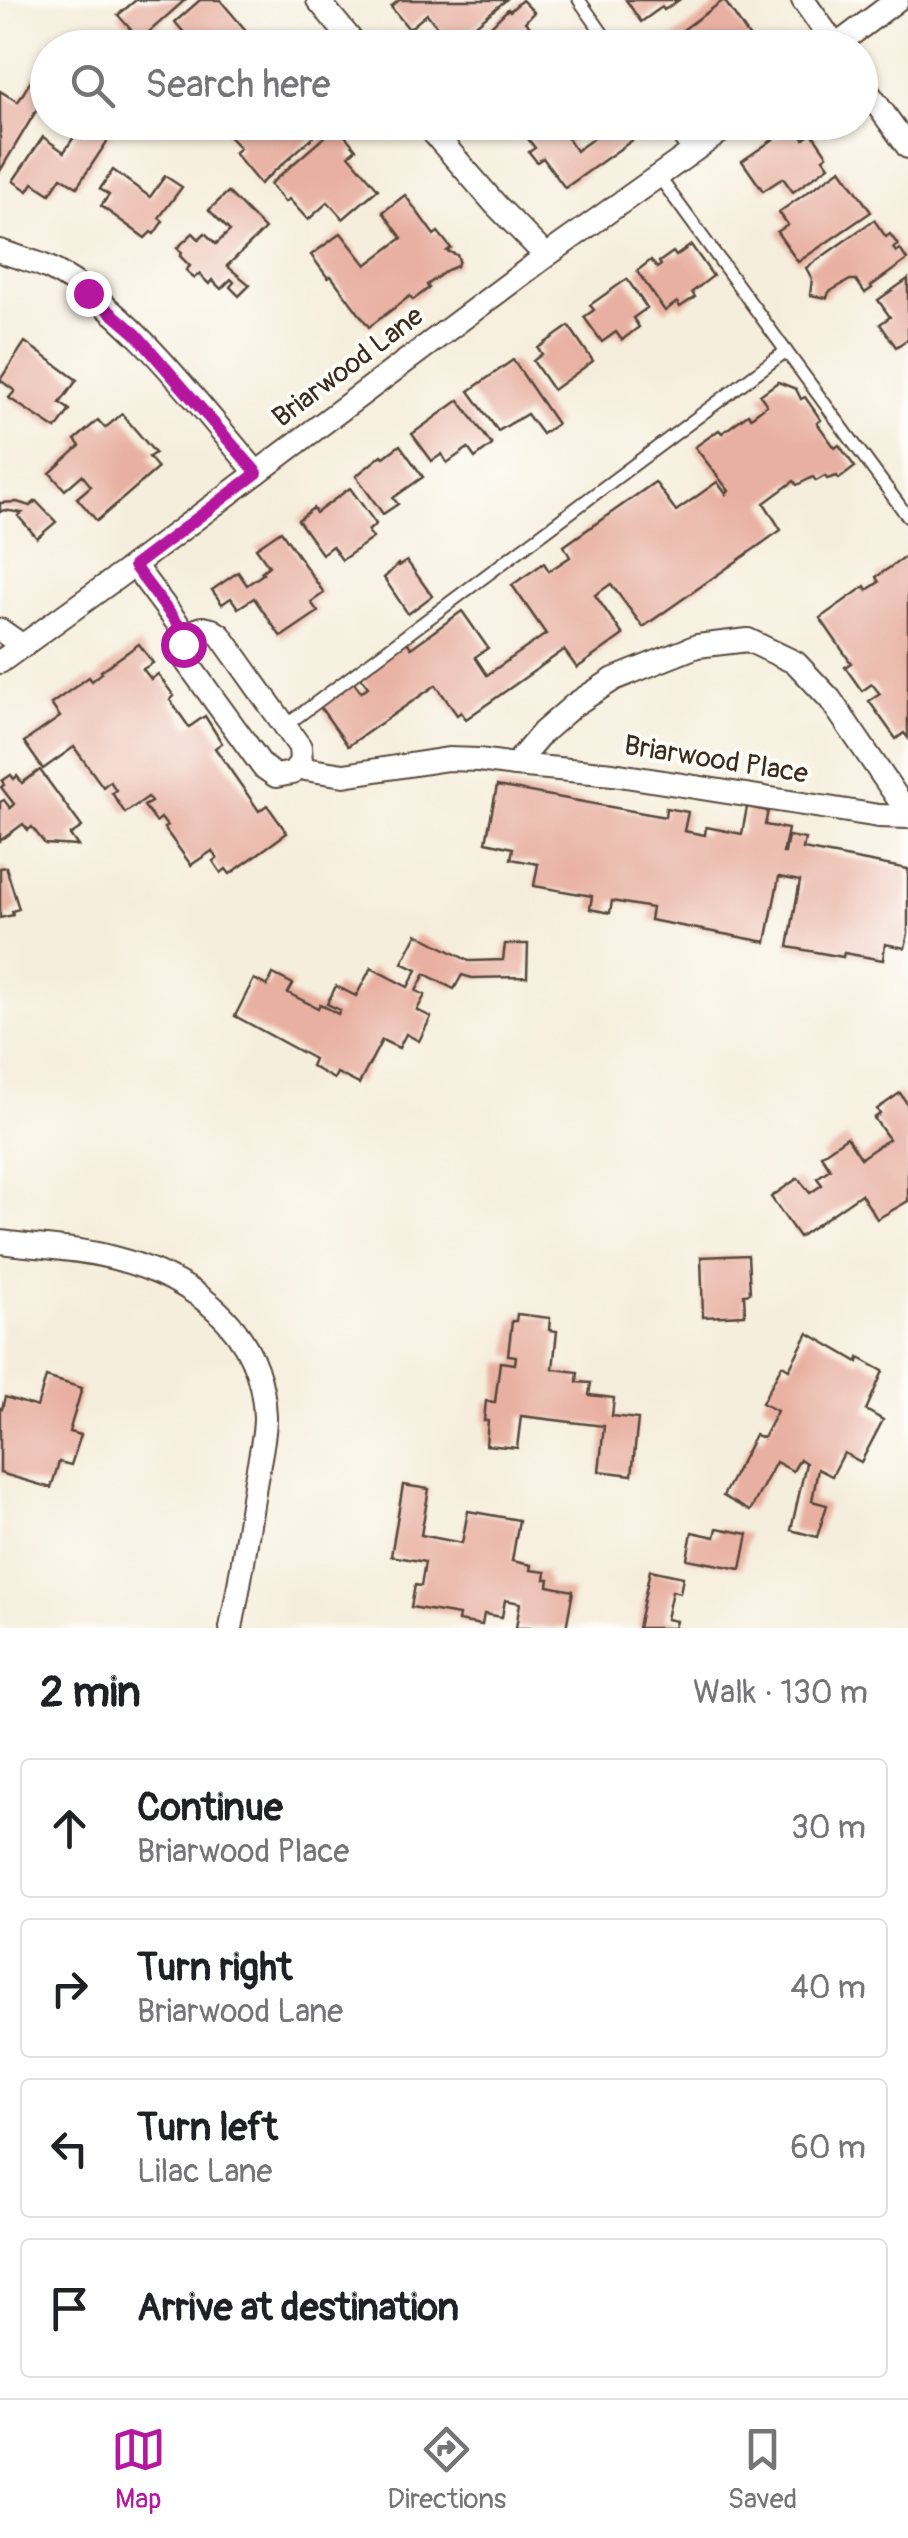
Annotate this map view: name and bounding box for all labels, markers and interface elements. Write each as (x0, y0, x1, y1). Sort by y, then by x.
search box (30, 30, 878, 140)
icon: search (65, 58, 120, 113)
text: Search here (145, 61, 331, 109)
route end (66, 271, 112, 317)
street label: Briarwood Lane (265, 299, 431, 435)
route start (161, 622, 207, 668)
street label: Briarwood Place (621, 728, 811, 792)
text: 2 min (40, 1667, 141, 1719)
text: Walk · 130 m (693, 1673, 868, 1713)
text: Continue (137, 1784, 283, 1832)
icon: ahead (42, 1801, 97, 1856)
text: 30 m (791, 1808, 866, 1848)
text: Briarwood Place (137, 1832, 349, 1872)
text: Turn right (137, 1944, 292, 1992)
icon: right (42, 1961, 97, 2016)
text: 40 m (790, 1968, 866, 2008)
text: Briarwood Lane (137, 1992, 343, 2032)
text: Turn left (137, 2104, 278, 2152)
icon: left (42, 2121, 97, 2176)
text: 60 m (790, 2128, 866, 2168)
text: Lilac Lane (137, 2152, 272, 2192)
icon: arrive (42, 2281, 97, 2336)
text: Arrive at destination (137, 2284, 459, 2332)
tab: Map (111, 2422, 166, 2517)
tab: Directions (387, 2422, 506, 2517)
tab: Saved (728, 2422, 797, 2517)

